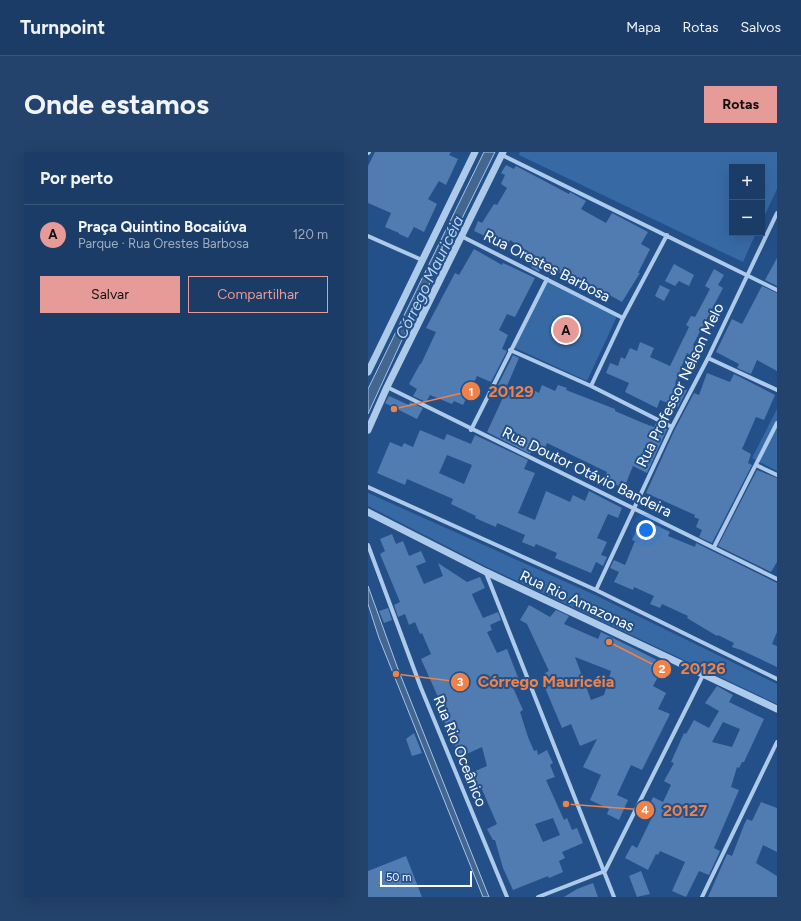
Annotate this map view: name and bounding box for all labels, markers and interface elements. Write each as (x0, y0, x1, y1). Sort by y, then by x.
text: Turnpoint (20, 16, 105, 39)
text: Mapa (626, 19, 661, 36)
text: Rotas (683, 19, 718, 36)
text: Salvos (740, 19, 781, 36)
button: Rotas (704, 86, 777, 123)
text: Onde estamos (24, 87, 209, 121)
map controls (729, 164, 765, 236)
button: + (729, 164, 765, 200)
text: Por perto (40, 168, 113, 188)
button: − (729, 200, 765, 236)
water label: Córrego Mauricéia (391, 213, 468, 342)
text: Praça Quintino Bocaiúva (78, 218, 247, 236)
street label: Rua Orestes Barbosa (481, 226, 613, 306)
text: A (48, 227, 58, 242)
text: 120 m (293, 227, 328, 242)
text: Parque · Rua Orestes Barbosa (78, 236, 249, 251)
button: Salvar (40, 276, 180, 313)
button: Compartilhar (188, 276, 328, 313)
street label: Rua Professor Nélson Melo (632, 300, 728, 470)
pin: A (553, 315, 579, 345)
callout: 20129 (461, 377, 542, 405)
text: 20129 (489, 382, 533, 401)
text: 1 (468, 385, 474, 399)
street label: Rua Doutor Otávio Bandeira (499, 423, 675, 521)
your location (636, 520, 656, 540)
street label: Rua Rio Amazonas (517, 567, 637, 635)
callout: 20126 (652, 655, 733, 683)
text: 20126 (681, 659, 725, 678)
text: 2 (659, 662, 666, 676)
callout: Córrego Mauricéia (450, 668, 623, 696)
text: Córrego Mauricéia (478, 672, 614, 691)
text: 3 (457, 675, 464, 689)
street label: Rua Rio Oceânico (429, 693, 491, 810)
callout: 20127 (635, 796, 716, 824)
text: 20127 (663, 801, 707, 820)
text: 4 (641, 803, 649, 817)
scale bar (380, 869, 472, 888)
text: 50 m (386, 871, 411, 884)

